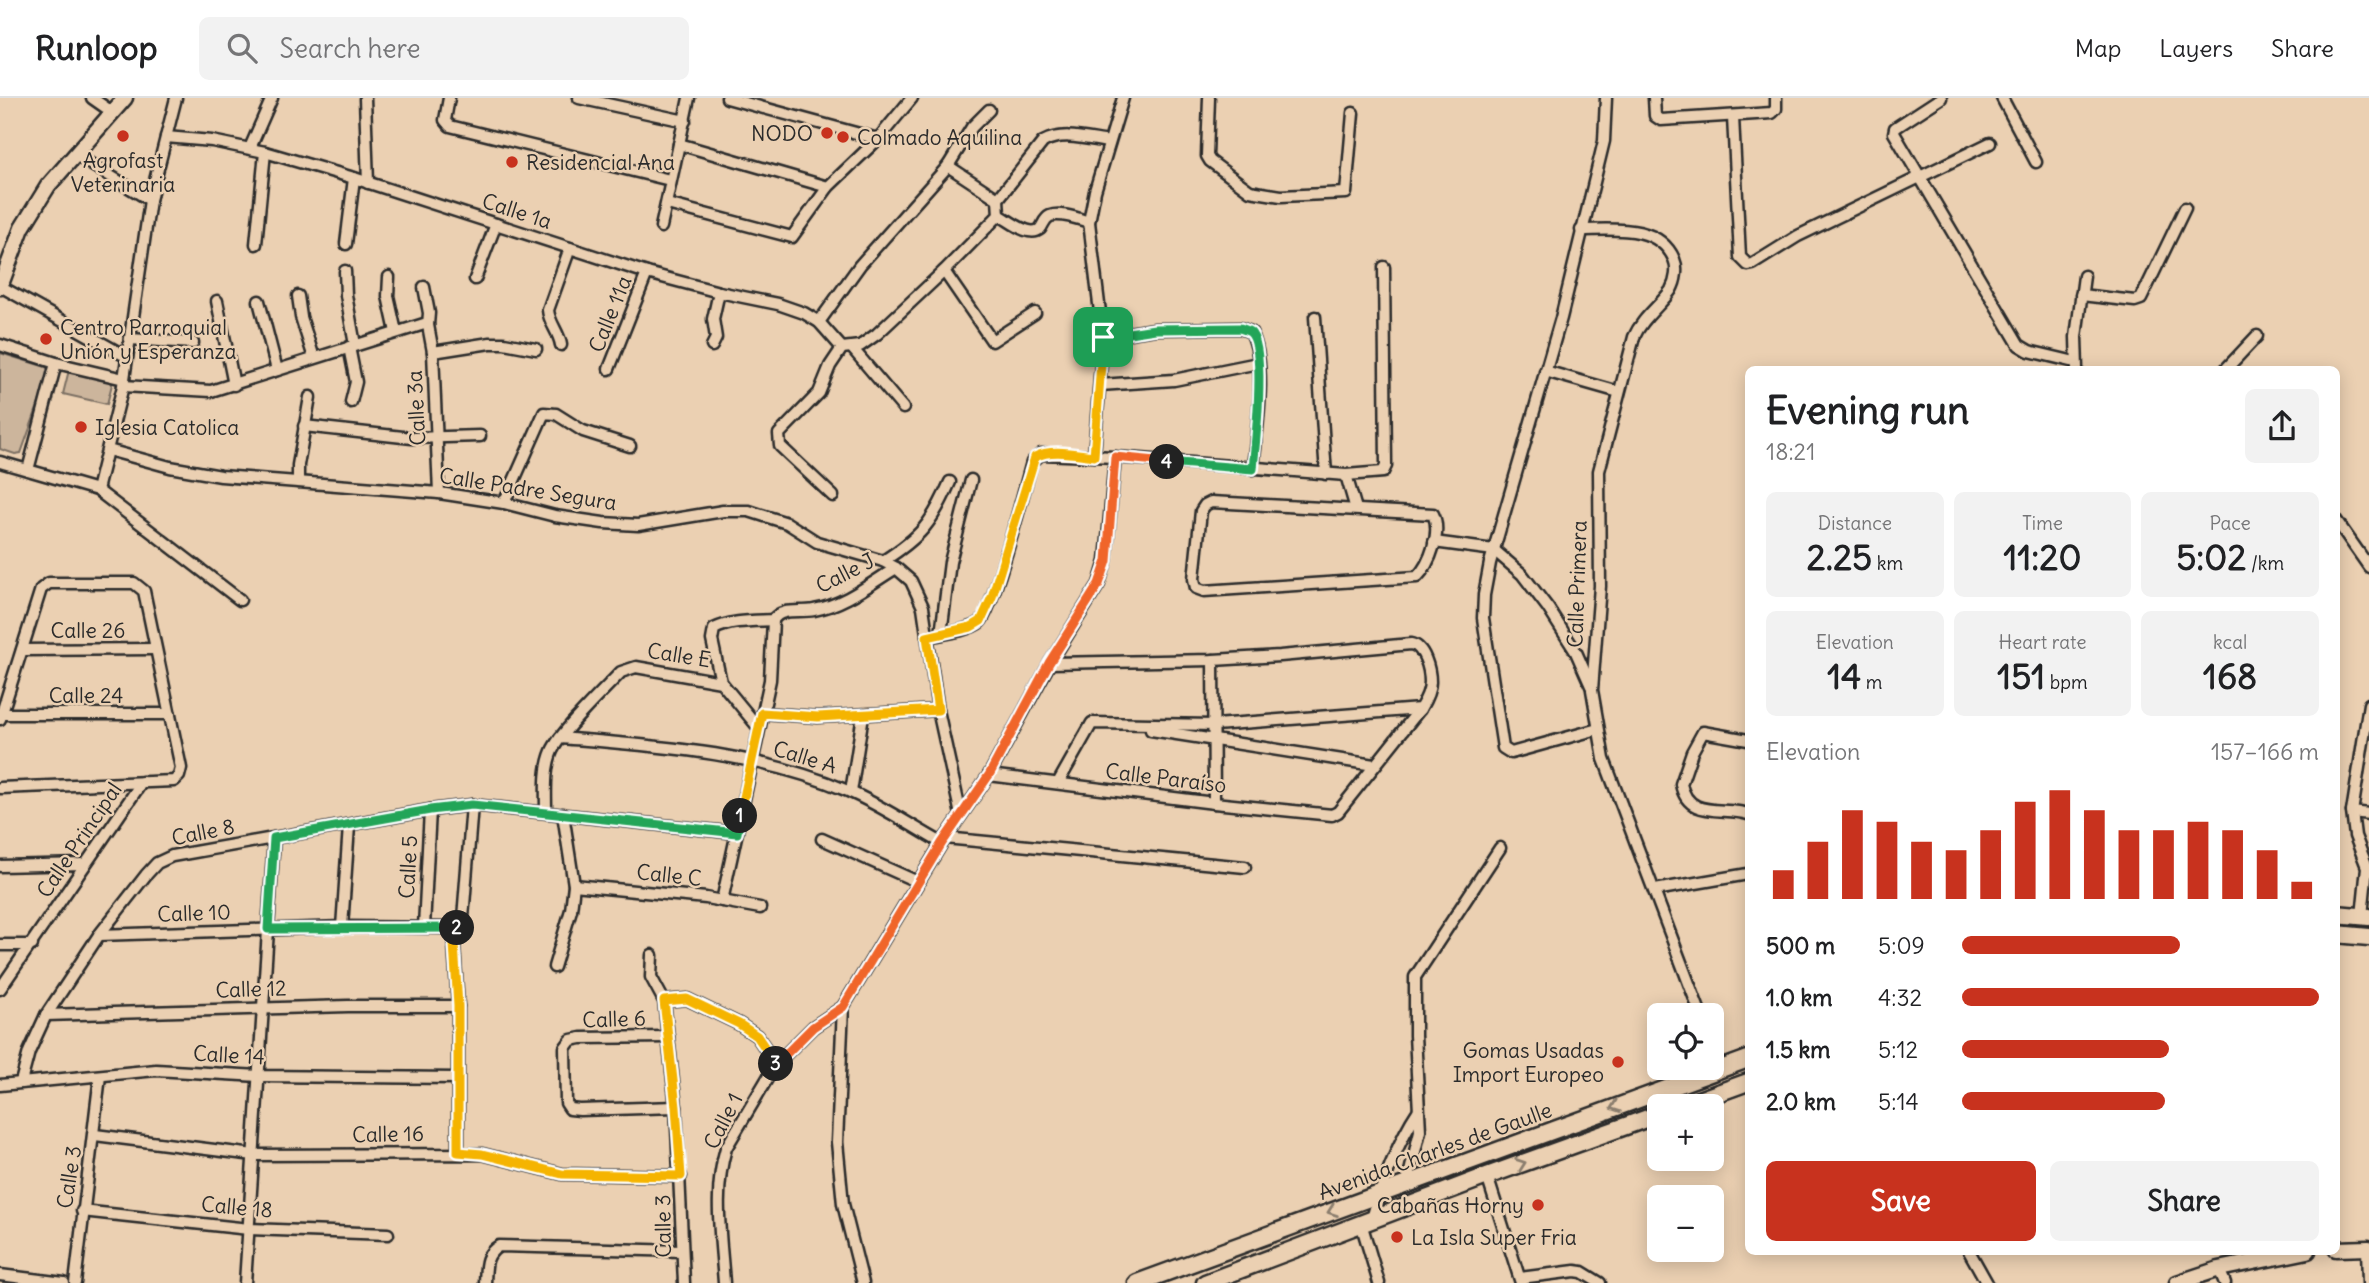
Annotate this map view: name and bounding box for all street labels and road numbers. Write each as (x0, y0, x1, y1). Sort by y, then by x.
street label: Calle 1a (479, 187, 555, 235)
street label: Calle 11a (582, 272, 638, 356)
street label: Calle 3a (401, 370, 431, 446)
street label: Calle Padre Segura (437, 462, 619, 516)
street label: Calle Primera (1561, 520, 1593, 648)
street label: Calle J (811, 547, 879, 599)
street label: Calle 26 (51, 617, 126, 644)
street label: Calle E (645, 637, 713, 673)
street label: Calle 24 (49, 682, 123, 709)
street label: Calle A (770, 735, 840, 779)
street label: Calle Paraíso (1104, 757, 1228, 799)
street label: Calle Principal (30, 777, 128, 903)
street label: Calle 8 (169, 813, 237, 851)
street label: Calle 5 (393, 835, 423, 899)
street label: Calle C (635, 858, 703, 892)
street label: Calle 10 (157, 898, 231, 928)
street label: Calle 12 (215, 974, 287, 1004)
street label: Calle 6 (582, 1004, 646, 1034)
street label: Calle 14 (192, 1040, 266, 1070)
street label: Calle 1 (697, 1088, 749, 1154)
street label: Avenida Charles de Gaulle (1314, 1096, 1556, 1206)
street label: Calle 16 (352, 1120, 424, 1148)
street label: Calle 3 (51, 1144, 87, 1210)
street label: Calle 18 (200, 1190, 274, 1224)
street label: Calle 3 (649, 1194, 677, 1258)

